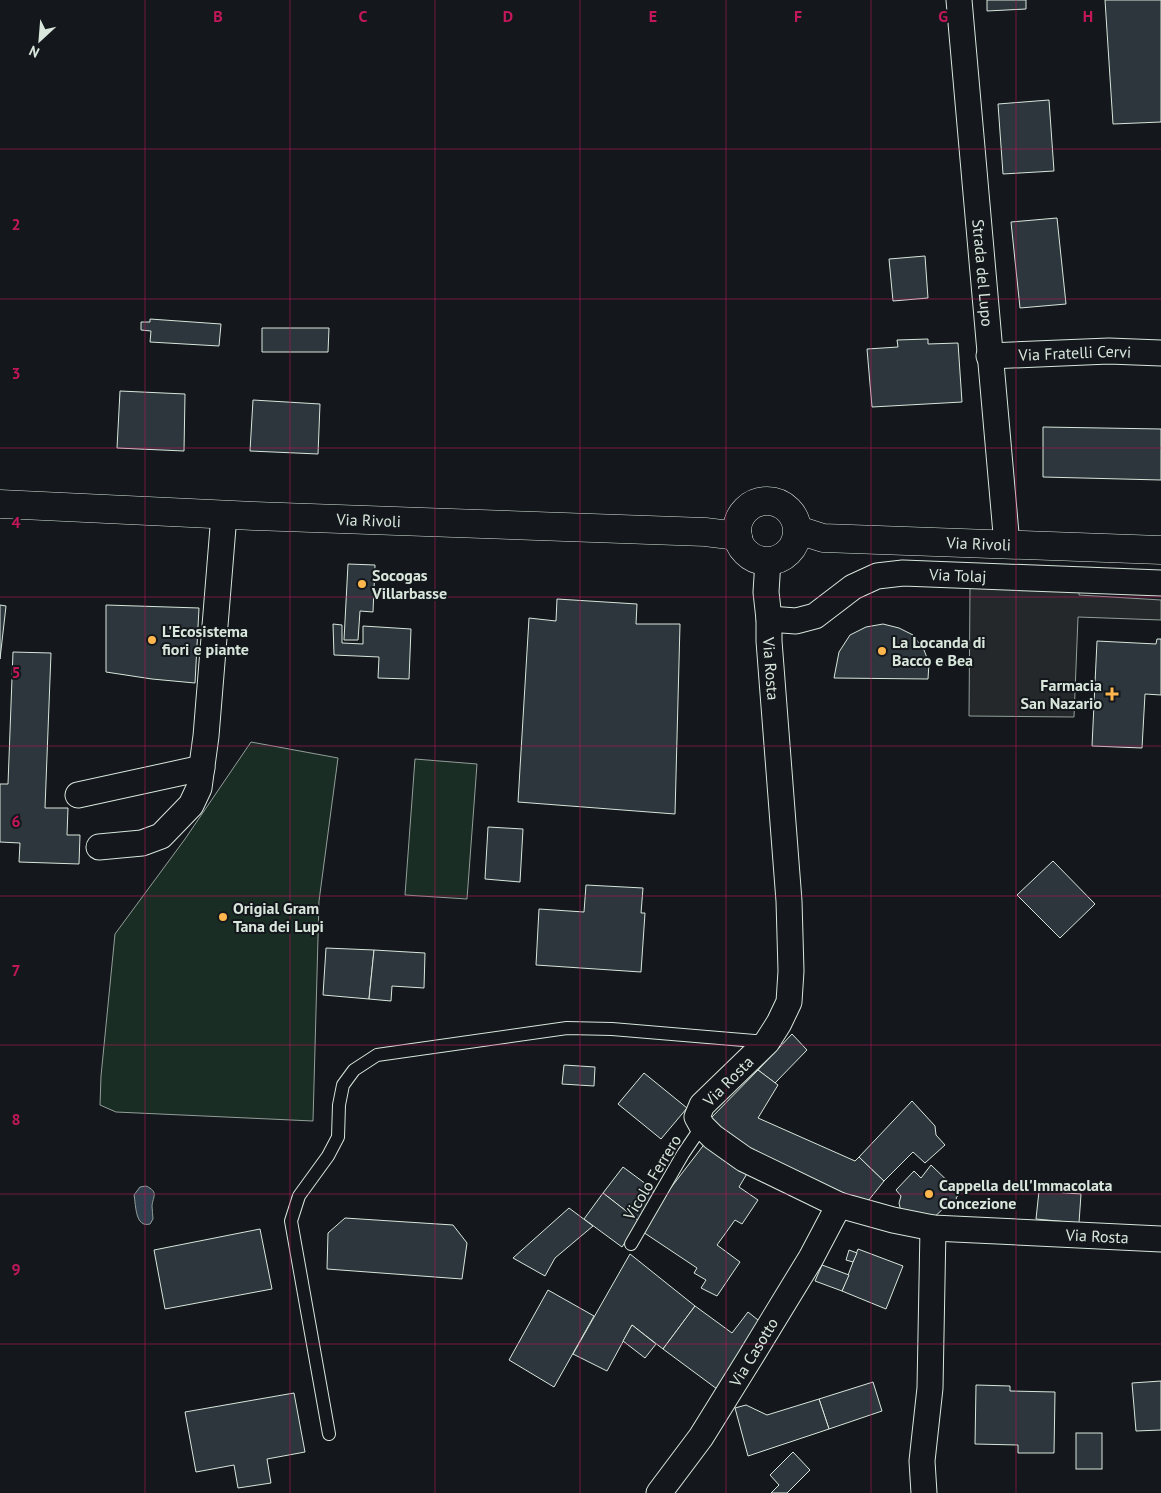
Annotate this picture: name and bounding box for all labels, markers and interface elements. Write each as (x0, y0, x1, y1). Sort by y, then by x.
text: B (213, 6, 223, 26)
text: C (359, 6, 368, 26)
text: D (503, 6, 513, 26)
text: E (649, 6, 657, 26)
text: F (794, 6, 802, 26)
text: G (938, 6, 948, 26)
text: H (1083, 6, 1093, 26)
north arrow (15, 15, 65, 65)
text: N (26, 42, 42, 62)
text: 2 (11, 214, 21, 234)
street label: Strada del Lupo (968, 218, 998, 327)
street label: Via Fratelli Cervi (1017, 341, 1132, 365)
text: 3 (11, 363, 21, 383)
street label: Via Rivoli (335, 509, 401, 531)
text: 4 (11, 512, 21, 532)
street label: Via Rivoli (945, 532, 1011, 555)
street label: Via Tolaj (928, 564, 987, 586)
place label: Socogas Villarbasse (371, 565, 447, 603)
marker: Socogas Villarbasse (356, 578, 368, 590)
place label: L'Ecosistema fiori e piante (162, 621, 249, 659)
place label: La Locanda di Bacco e Bea (892, 632, 986, 670)
marker: L'Ecosistema fiori e piante (146, 634, 158, 646)
street label: Via Rosta (759, 635, 784, 701)
marker: La Locanda di Bacco e Bea (876, 645, 888, 657)
text: 5 (11, 662, 21, 682)
place label: Farmacia San Nazario (1021, 675, 1102, 713)
marker: Farmacia San Nazario (1106, 688, 1118, 700)
text: 6 (11, 811, 21, 831)
place label: Origial Gram Tana dei Lupi (233, 898, 324, 936)
marker: Origial Gram Tana dei Lupi (217, 911, 229, 923)
text: 7 (11, 960, 21, 980)
street label: Via Rosta (698, 1052, 757, 1111)
text: 8 (11, 1109, 21, 1129)
street label: Vicolo Ferrero (618, 1131, 685, 1224)
place label: Cappella dell'Immacolata Concezione (939, 1175, 1112, 1213)
marker: Cappella dell'Immacolata Concezione (923, 1188, 935, 1200)
street label: Via Rosta (1064, 1224, 1129, 1247)
text: 9 (11, 1259, 21, 1279)
street label: Via Casotto (724, 1314, 782, 1391)

